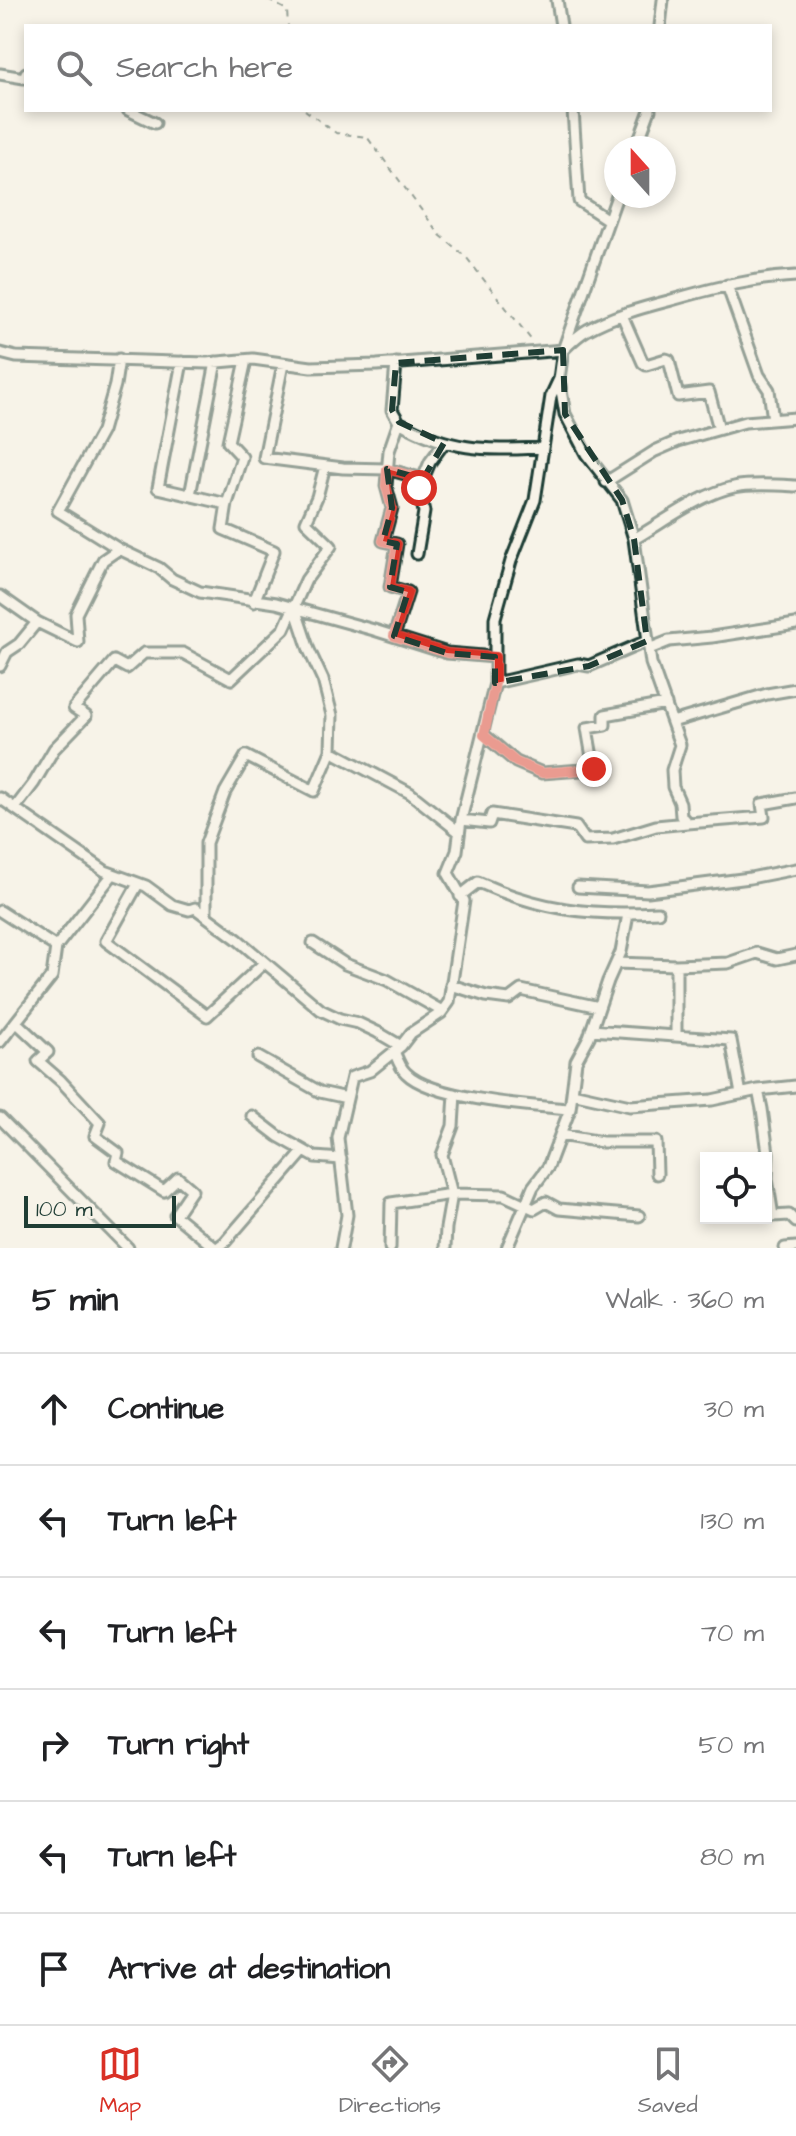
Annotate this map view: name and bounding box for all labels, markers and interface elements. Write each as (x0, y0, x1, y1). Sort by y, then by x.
search box (24, 24, 772, 112)
icon: search (52, 46, 96, 90)
text: Search here (116, 47, 293, 89)
north arrow (604, 136, 676, 208)
route start (401, 470, 437, 506)
route end (576, 751, 612, 787)
map controls (700, 1152, 772, 1224)
button: locate (700, 1152, 772, 1224)
scale bar (24, 1192, 176, 1228)
text: 100 m (36, 1194, 93, 1225)
text: 5 min (32, 1276, 118, 1324)
text: Walk · 360 m (605, 1282, 764, 1318)
icon: ahead (32, 1387, 76, 1431)
text: Continue (108, 1388, 224, 1430)
text: 30 m (704, 1391, 764, 1427)
icon: left (32, 1499, 76, 1543)
text: Turn left (108, 1500, 236, 1542)
text: 130 m (700, 1503, 764, 1539)
icon: left (32, 1611, 76, 1655)
text: Turn left (108, 1612, 236, 1654)
text: 70 m (701, 1615, 764, 1651)
icon: right (32, 1723, 76, 1767)
text: Turn right (108, 1724, 249, 1766)
text: 50 m (699, 1727, 764, 1763)
icon: left (32, 1835, 76, 1879)
text: Turn left (108, 1836, 236, 1878)
text: 80 m (700, 1839, 764, 1875)
icon: arrive (32, 1947, 76, 1991)
text: Arrive at destination (108, 1948, 390, 1990)
tab: Map (98, 2042, 142, 2121)
tab: Directions (339, 2042, 441, 2121)
tab: Saved (638, 2042, 698, 2121)

